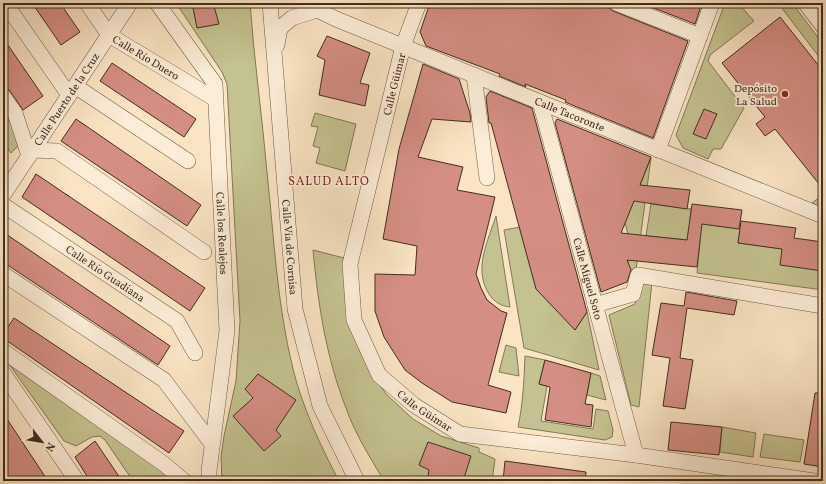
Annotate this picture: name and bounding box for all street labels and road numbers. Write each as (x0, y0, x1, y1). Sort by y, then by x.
street label: Calle Río Duero (109, 33, 182, 85)
street label: Calle Puerto de la Cruz (31, 50, 104, 150)
street label: Calle Güímar (380, 51, 411, 117)
street label: Calle Tacoronte (532, 95, 607, 136)
street label: Calle los Realejos (211, 191, 230, 275)
street label: Calle Vía de Cornisa (277, 199, 300, 296)
street label: Calle Miguel Soto (568, 236, 605, 322)
street label: Calle Río Guadiana (62, 243, 148, 307)
street label: Calle Güímar (393, 387, 455, 436)

